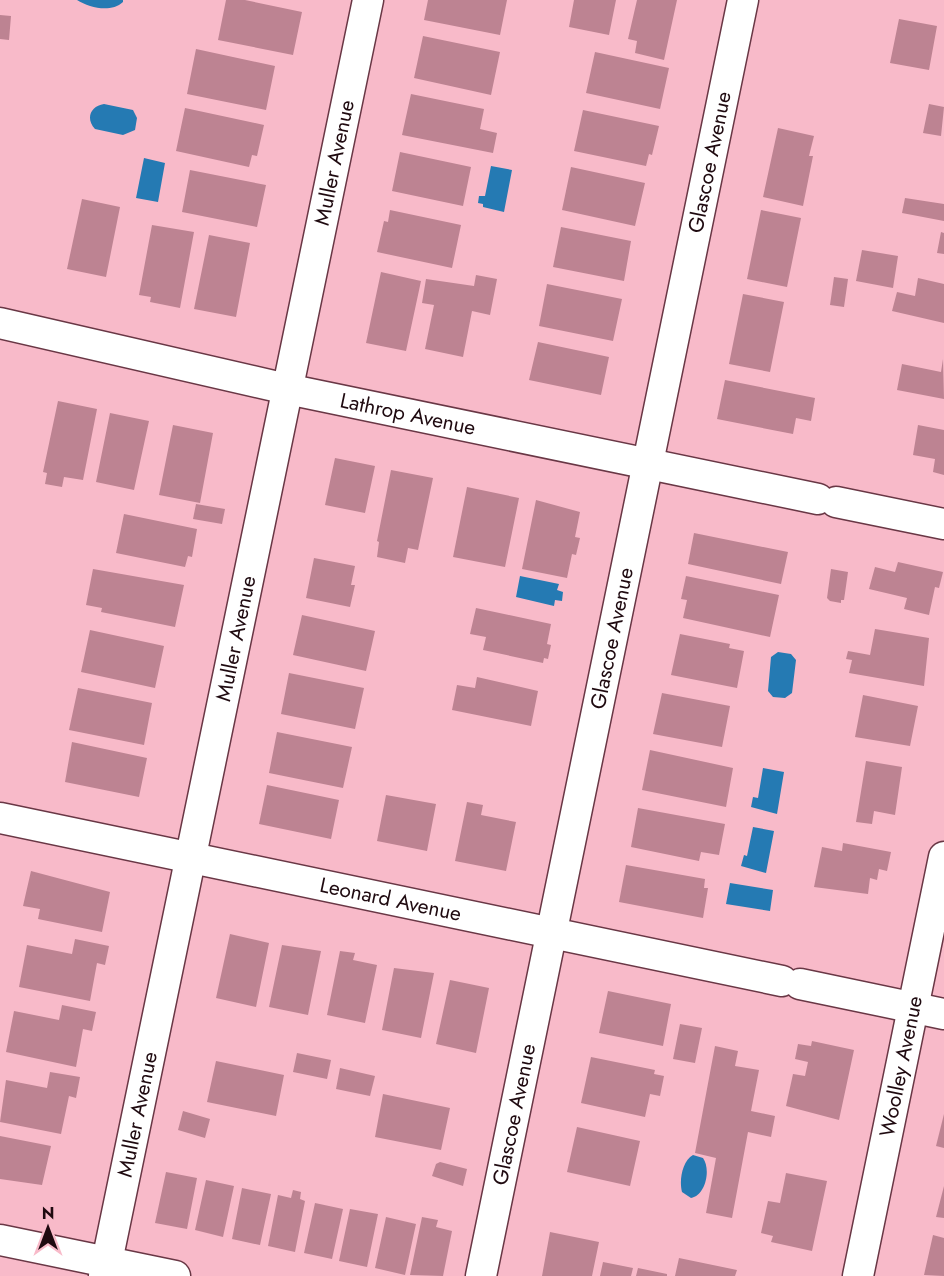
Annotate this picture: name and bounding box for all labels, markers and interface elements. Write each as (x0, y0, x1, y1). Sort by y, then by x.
street label: Glascoe Avenue (681, 89, 739, 236)
street label: Muller Avenue (307, 97, 362, 228)
street label: Lathrop Avenue (337, 385, 479, 443)
street label: Glascoe Avenue (583, 565, 641, 712)
street label: Muller Avenue (208, 573, 264, 704)
street label: Leonard Avenue (317, 870, 464, 929)
street label: Woolley Avenue (872, 993, 930, 1140)
street label: Glascoe Avenue (485, 1041, 543, 1188)
street label: Muller Avenue (110, 1049, 165, 1180)
north arrow (18, 1198, 78, 1258)
text: N (42, 1202, 54, 1225)

